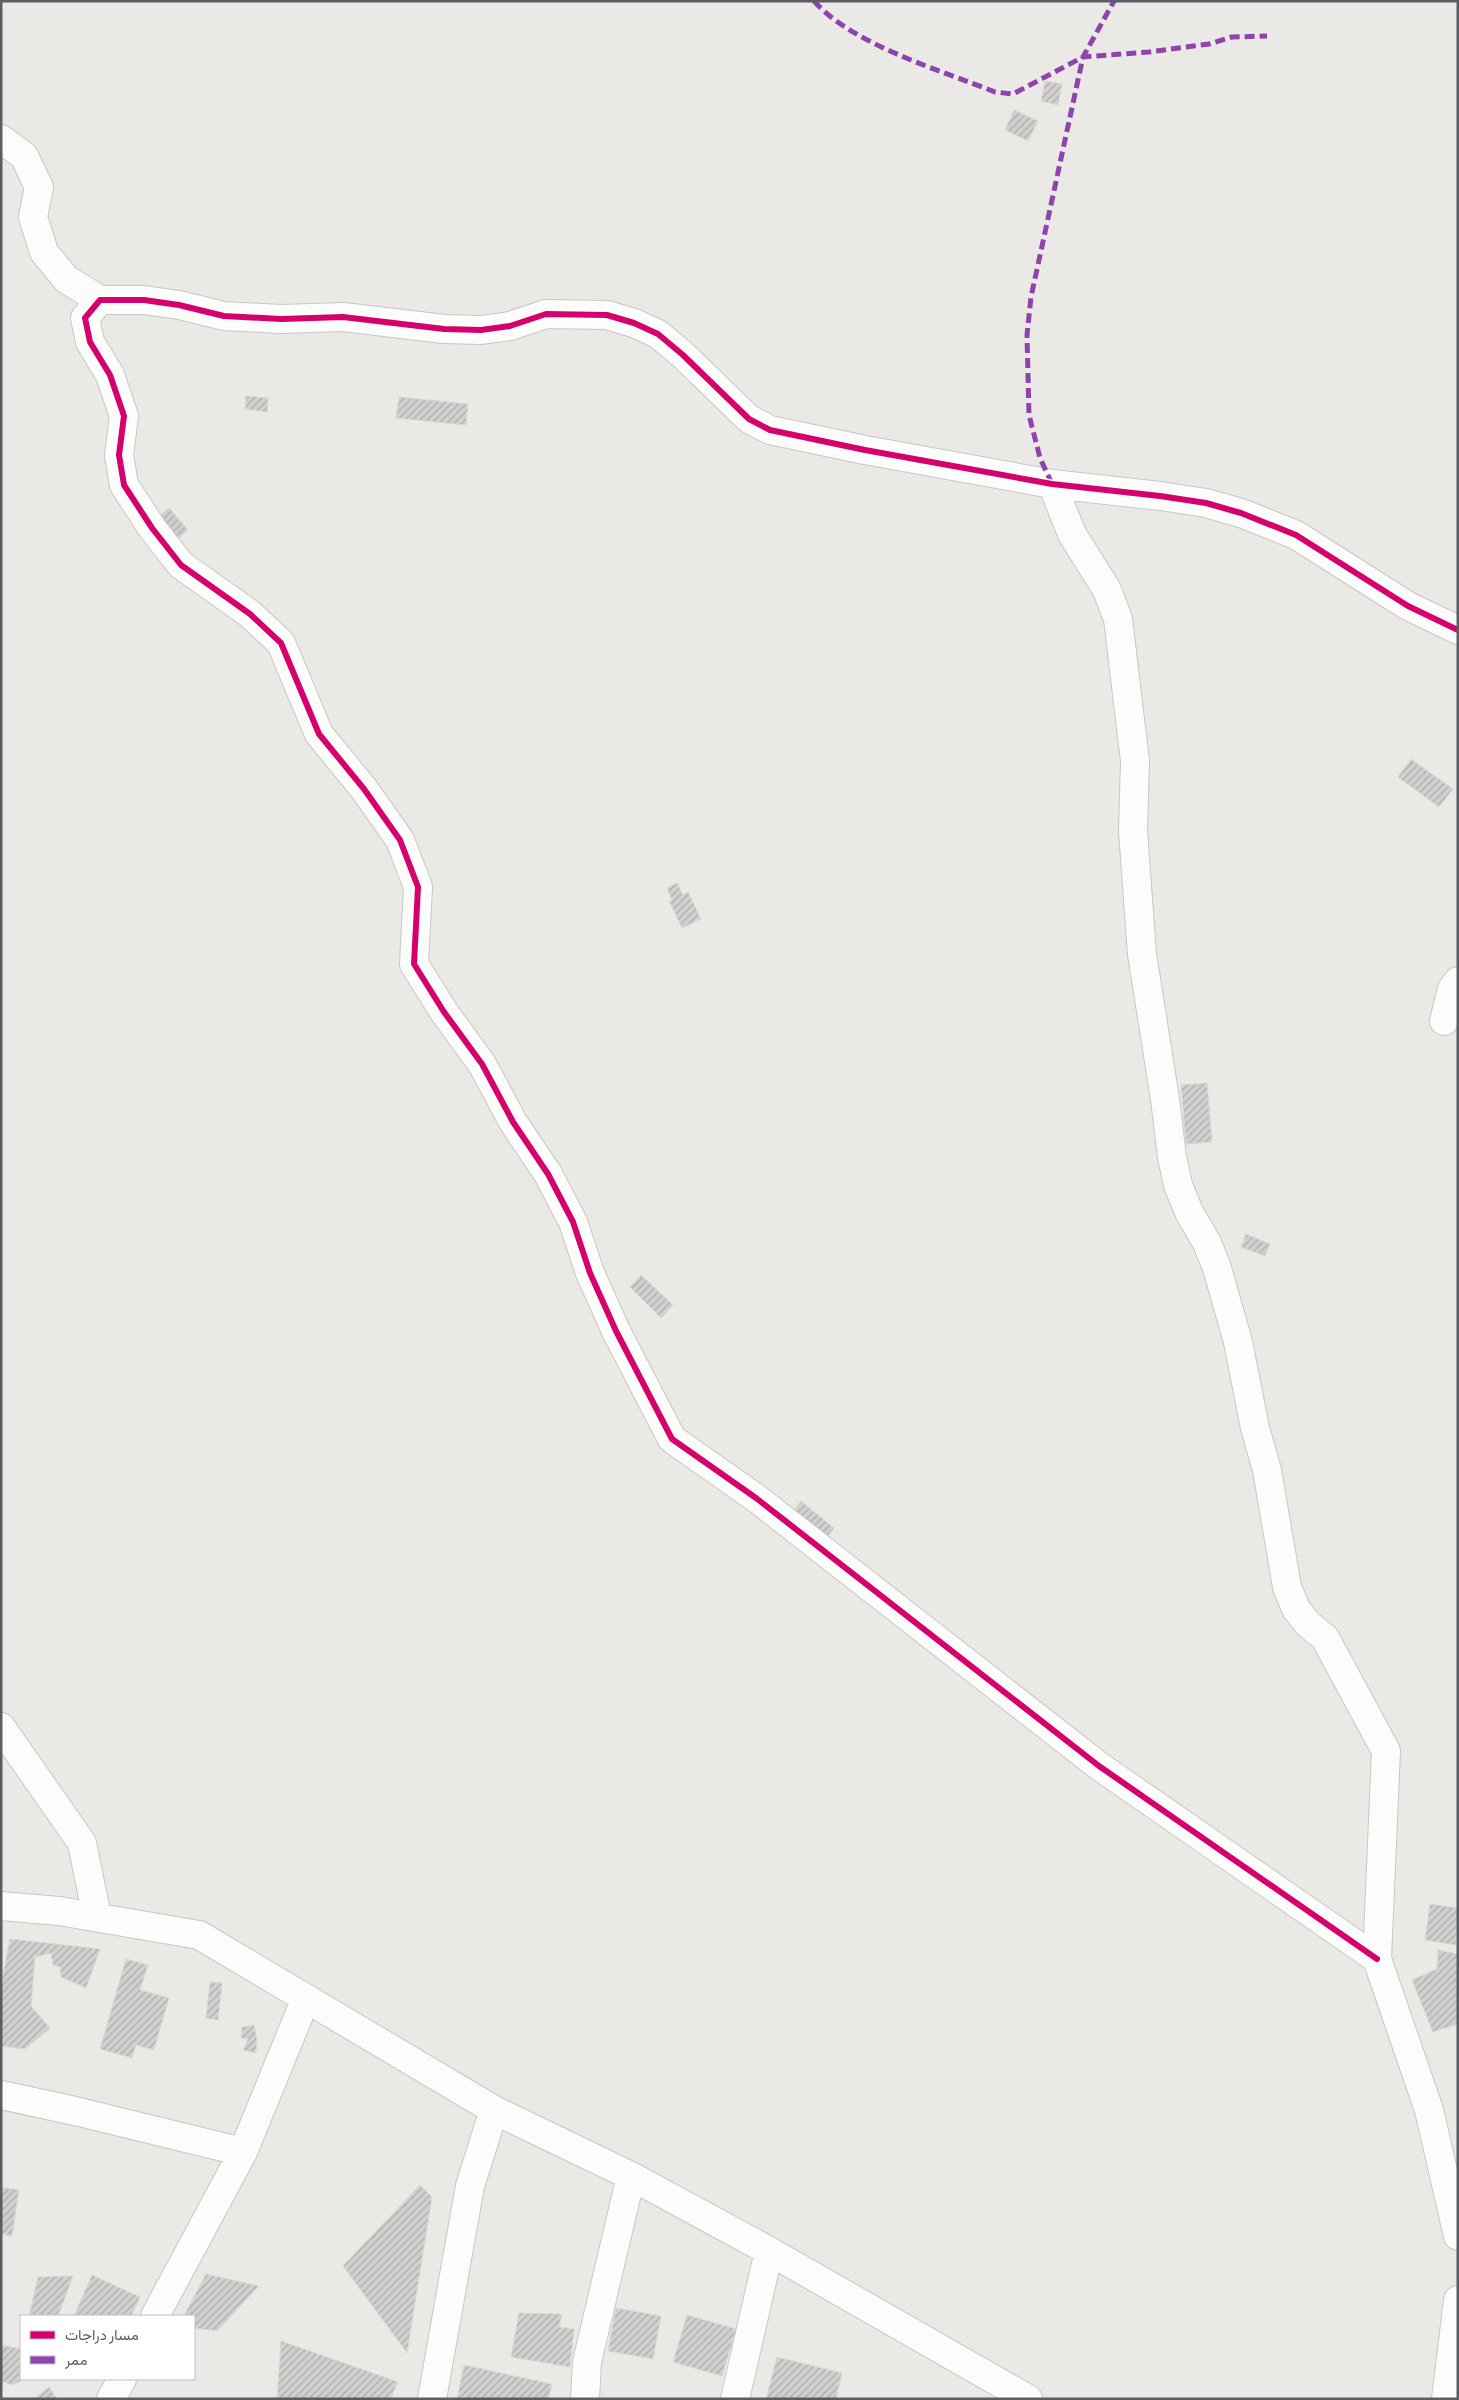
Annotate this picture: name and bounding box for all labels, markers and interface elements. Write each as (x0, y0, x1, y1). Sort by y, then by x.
legend (20, 2315, 195, 2380)
text: مسار دراجات (65, 2326, 139, 2344)
text: ممر (64, 2351, 87, 2369)

